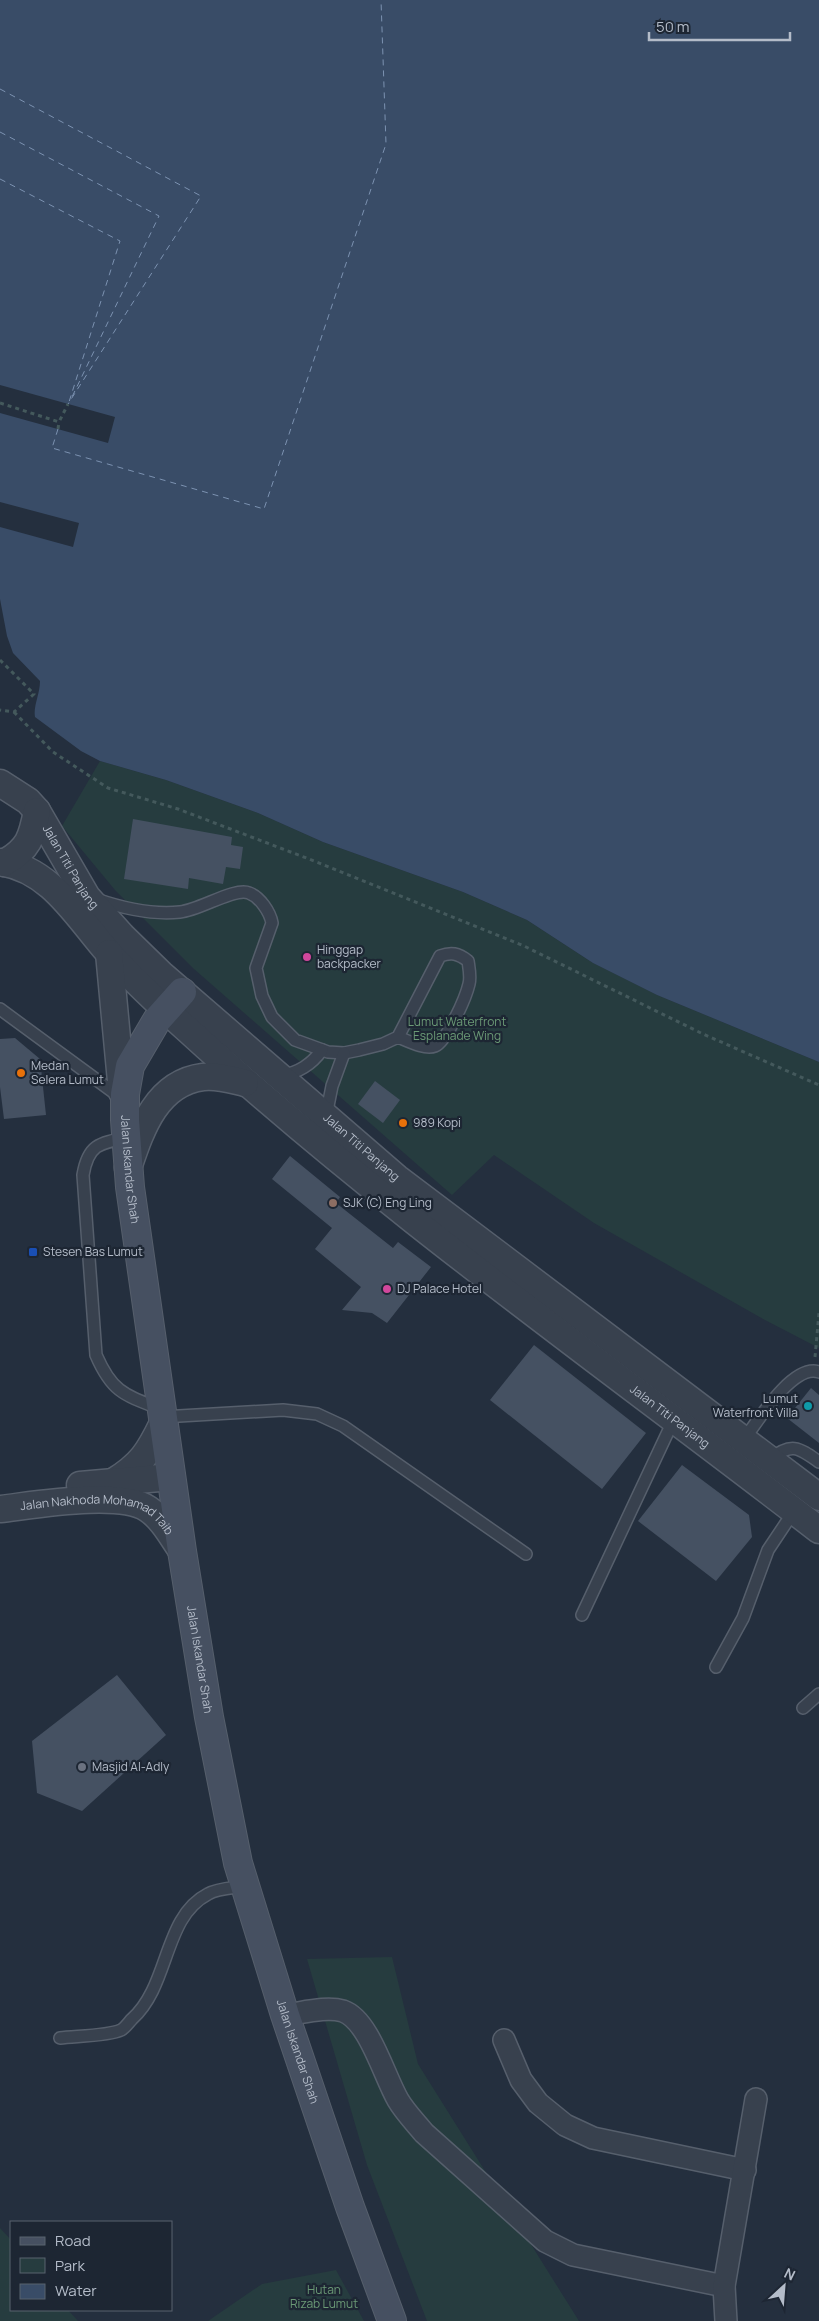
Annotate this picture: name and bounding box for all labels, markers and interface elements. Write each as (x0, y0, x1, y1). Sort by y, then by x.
scale bar (649, 10, 790, 42)
text: 50 m (656, 16, 690, 37)
street label: Jalan Titi Panjang (39, 821, 103, 913)
place label: Hinggap backpacker (317, 941, 382, 972)
marker: Hinggap backpacker (301, 951, 313, 963)
park label: Lumut Waterfront Esplanade Wing (408, 1013, 506, 1044)
place label: Medan Selera Lumut (31, 1057, 104, 1088)
marker: Medan Selera Lumut (15, 1067, 27, 1079)
street label: Jalan Titi Panjang (320, 1109, 404, 1185)
place label: 989 Kopi (413, 1114, 461, 1131)
street label: Jalan Iskandar Shah (117, 1115, 144, 1225)
marker: 989 Kopi (397, 1117, 409, 1129)
place label: SJK (C) Eng Ling (343, 1194, 432, 1211)
marker: SJK (C) Eng Ling (327, 1197, 339, 1209)
place label: Stesen Bas Lumut (43, 1243, 143, 1260)
marker: Stesen Bas Lumut (27, 1246, 39, 1258)
place label: DJ Palace Hotel (397, 1280, 482, 1297)
marker: DJ Palace Hotel (381, 1283, 393, 1295)
street label: Jalan Titi Panjang (627, 1380, 714, 1452)
place label: Lumut Waterfront Villa (713, 1390, 798, 1421)
marker: Lumut Waterfront Villa (802, 1400, 814, 1412)
street label: Jalan Nakhoda Mohamad Taib (19, 1491, 178, 1538)
street label: Jalan Iskandar Shah (183, 1604, 217, 1714)
place label: Masjid Al-Adly (92, 1758, 170, 1775)
marker: Masjid Al-Adly (76, 1761, 88, 1773)
street label: Jalan Iskandar Shah (273, 1997, 323, 2106)
legend (10, 2221, 172, 2311)
text: Road (55, 2230, 91, 2251)
text: Park (55, 2255, 85, 2276)
north arrow (759, 2261, 809, 2311)
text: N (781, 2263, 799, 2285)
text: Water (55, 2280, 97, 2301)
park label: Hutan Rizab Lumut (290, 2281, 358, 2312)

